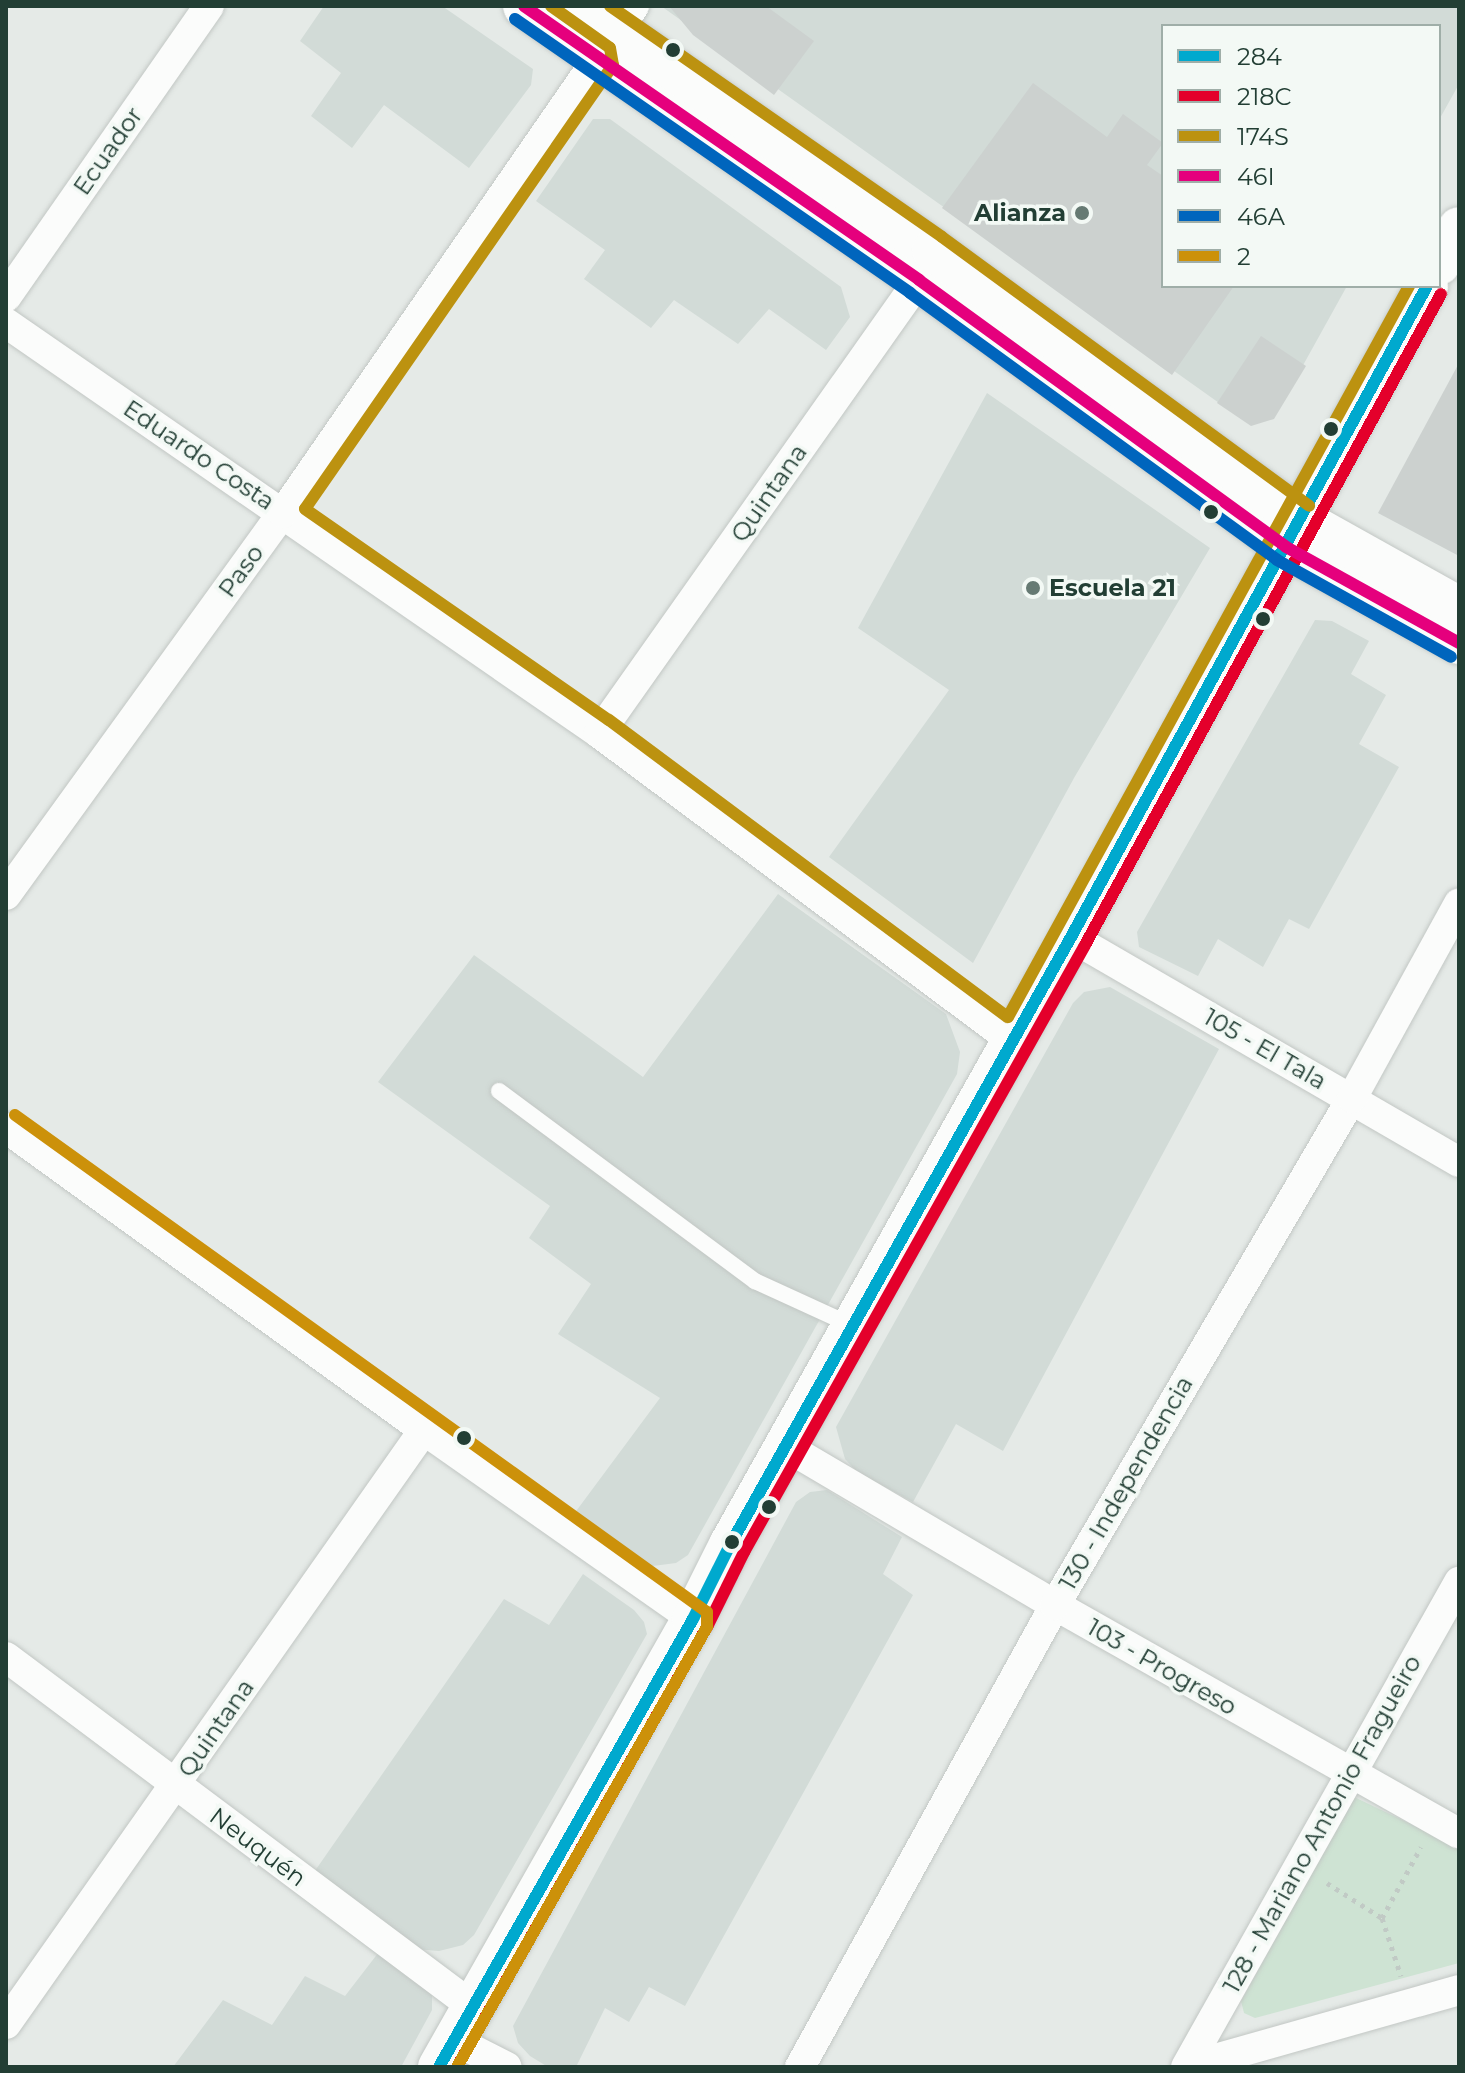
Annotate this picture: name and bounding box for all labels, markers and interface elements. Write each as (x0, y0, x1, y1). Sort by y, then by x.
legend (1161, 24, 1441, 288)
unlabelled marker (665, 42, 681, 58)
text: 284 (1237, 42, 1282, 71)
text: 218C (1237, 82, 1292, 111)
street label: Ecuador (67, 102, 149, 200)
text: 174S (1237, 122, 1289, 151)
text: 46I (1237, 162, 1275, 191)
place label: Alianza (974, 199, 1066, 227)
text: 46A (1237, 202, 1285, 231)
marker: Alianza (1073, 204, 1091, 222)
text: 2 (1237, 242, 1251, 271)
street label: Eduardo Costa (118, 394, 280, 516)
unlabelled marker (1323, 421, 1339, 437)
street label: Quintana (725, 439, 813, 547)
unlabelled marker (1203, 504, 1219, 520)
street label: Paso (212, 539, 270, 603)
place label: Escuela 21 (1049, 574, 1176, 602)
marker: Escuela 21 (1024, 579, 1042, 597)
unlabelled marker (1255, 611, 1271, 627)
street label: 105 - El Tala (1199, 1002, 1331, 1096)
street label: 130 - Independencia (1053, 1371, 1199, 1595)
unlabelled marker (456, 1430, 472, 1446)
unlabelled marker (761, 1499, 777, 1515)
unlabelled marker (724, 1534, 740, 1550)
street label: 103 - Progreso (1082, 1613, 1242, 1721)
street label: 128 - Mariano Antonio Fragueiro (1217, 1650, 1427, 1998)
street label: Quintana (172, 1674, 260, 1782)
street label: Neuquén (204, 1801, 312, 1893)

